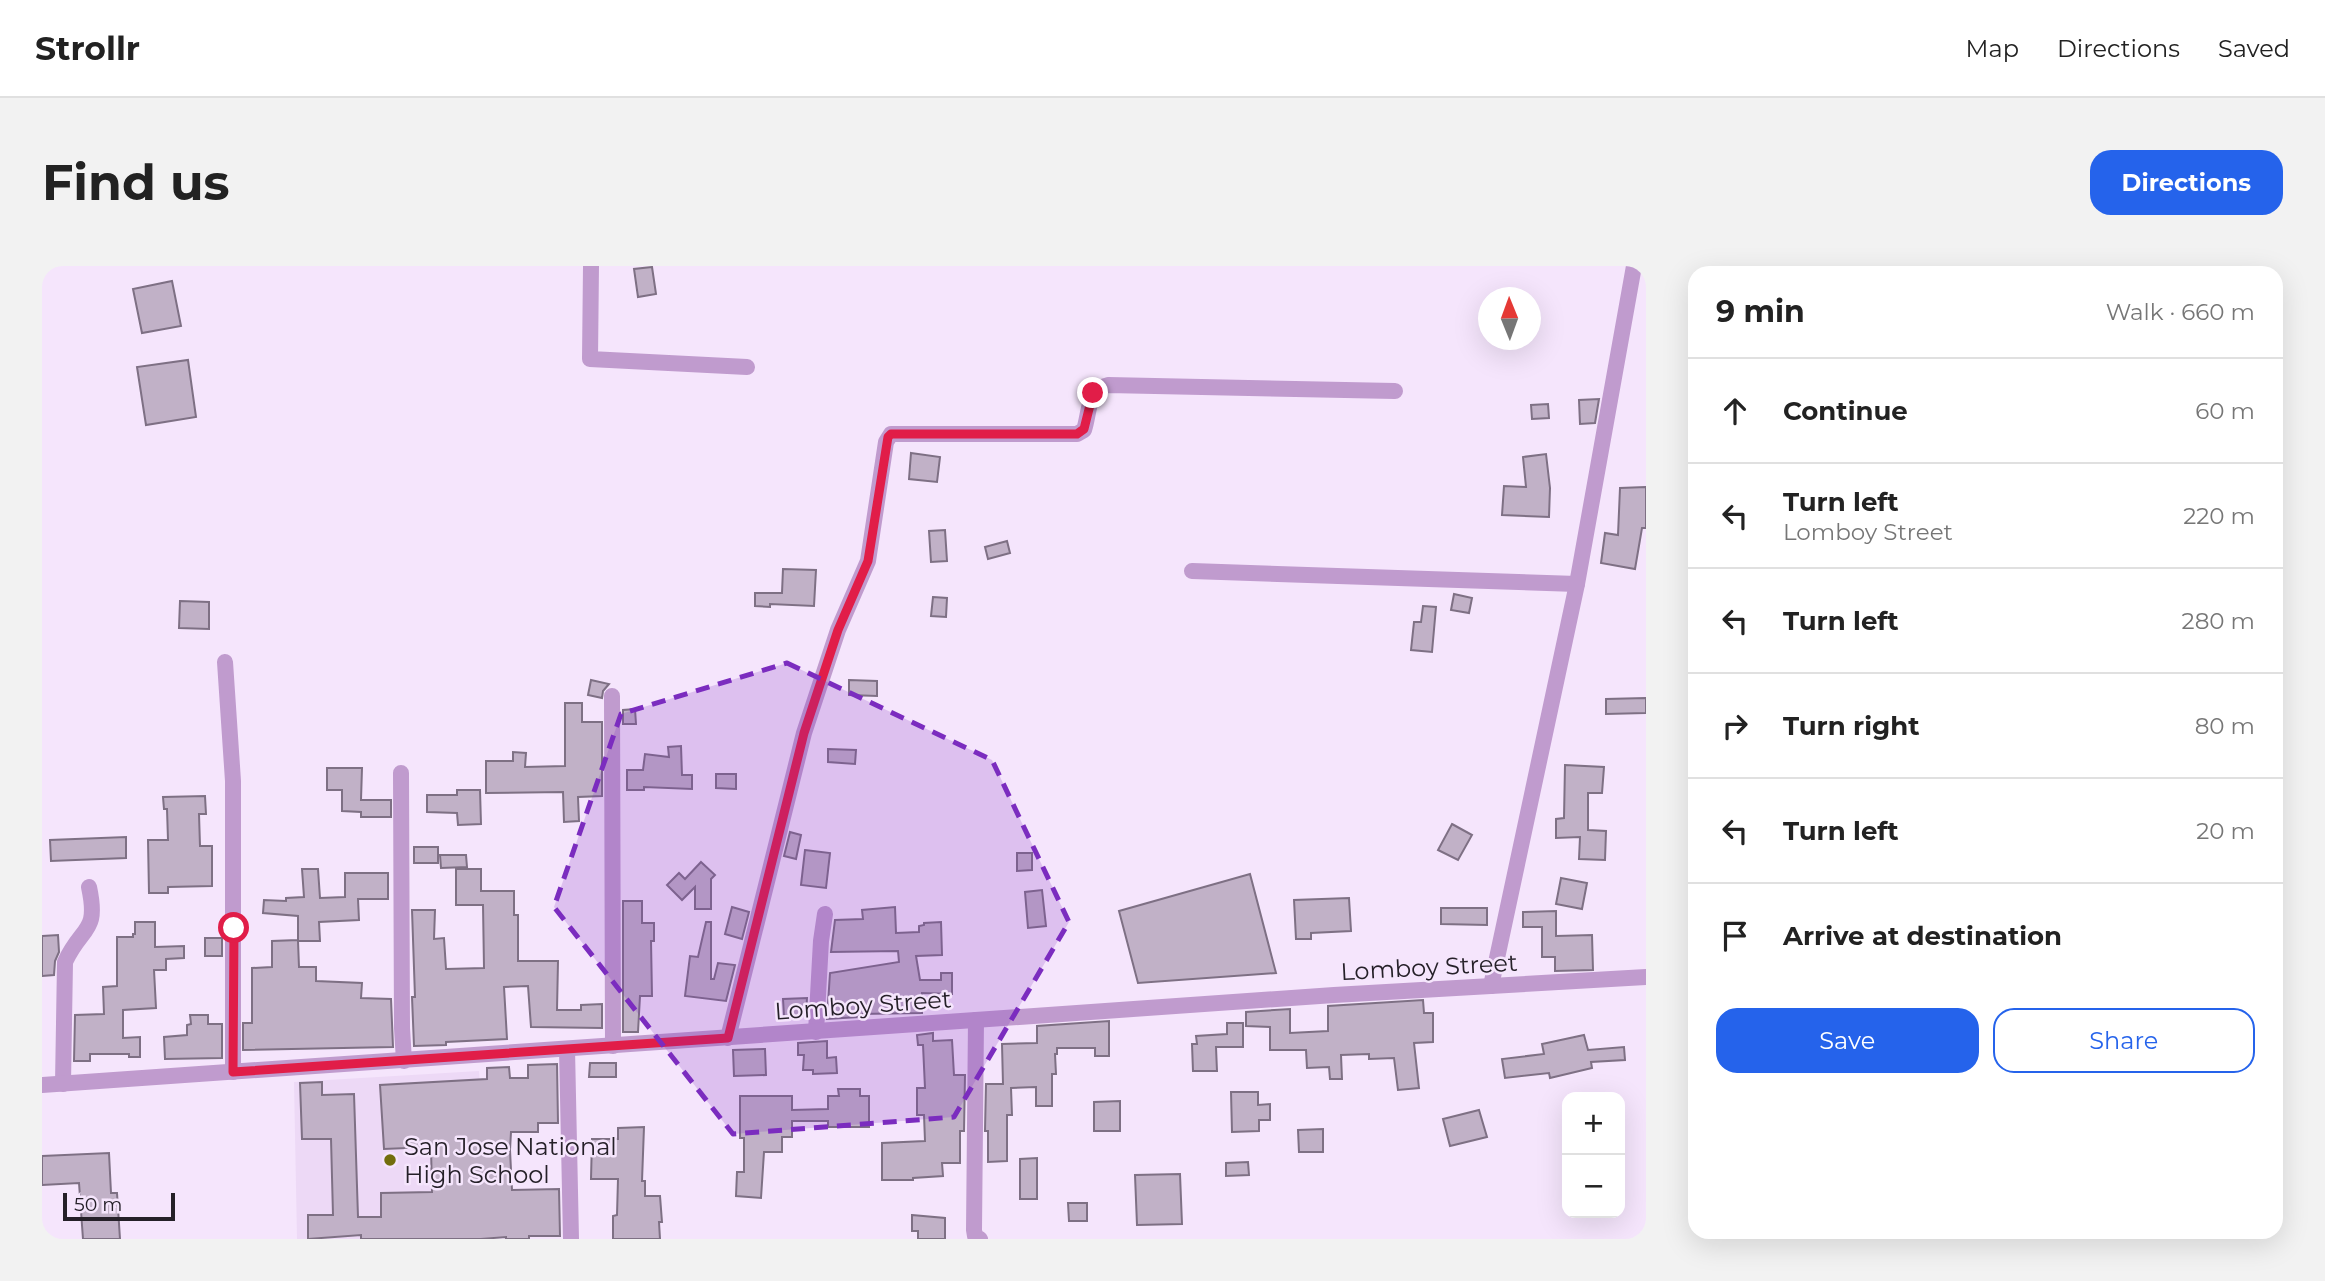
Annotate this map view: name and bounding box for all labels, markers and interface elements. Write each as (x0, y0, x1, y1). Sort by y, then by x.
text: Strollr (35, 28, 140, 68)
text: Map (1966, 34, 2019, 63)
text: Directions (2057, 34, 2180, 63)
text: Saved (2218, 34, 2290, 63)
button: Directions (2090, 150, 2283, 215)
text: Find us (42, 153, 230, 212)
north arrow (1478, 287, 1541, 350)
text: 9 min (1716, 293, 1805, 330)
text: Walk · 660 m (2106, 298, 2255, 326)
route end (1077, 377, 1108, 408)
icon: ahead (1716, 392, 1754, 430)
text: Continue (1783, 395, 1908, 427)
text: 60 m (2195, 397, 2255, 425)
text: Turn left (1783, 486, 1899, 518)
icon: left (1716, 497, 1754, 535)
text: 220 m (2183, 502, 2255, 530)
text: Lomboy Street (1783, 518, 1953, 546)
icon: left (1716, 602, 1754, 640)
text: Turn left (1783, 605, 1899, 637)
text: 280 m (2182, 607, 2255, 635)
icon: right (1716, 707, 1754, 745)
text: Turn right (1783, 710, 1919, 742)
text: 80 m (2195, 712, 2255, 740)
icon: left (1716, 812, 1754, 850)
text: Turn left (1783, 815, 1899, 847)
text: 20 m (2196, 817, 2255, 845)
route start (218, 912, 249, 943)
icon: arrive (1716, 917, 1754, 955)
text: Arrive at destination (1783, 920, 2062, 952)
street label: Lomboy Street (1340, 948, 1519, 986)
street label: Lomboy Street (774, 984, 953, 1026)
button: Save (1716, 1008, 1979, 1073)
button: Share (1993, 1008, 2255, 1073)
map controls (1562, 1092, 1625, 1218)
button: + (1562, 1092, 1625, 1155)
place label: San Jose National High School (404, 1132, 617, 1189)
marker: San Jose National High School (382, 1152, 398, 1168)
button: − (1562, 1155, 1625, 1218)
scale bar (63, 1190, 175, 1222)
text: 50 m (74, 1193, 122, 1216)

